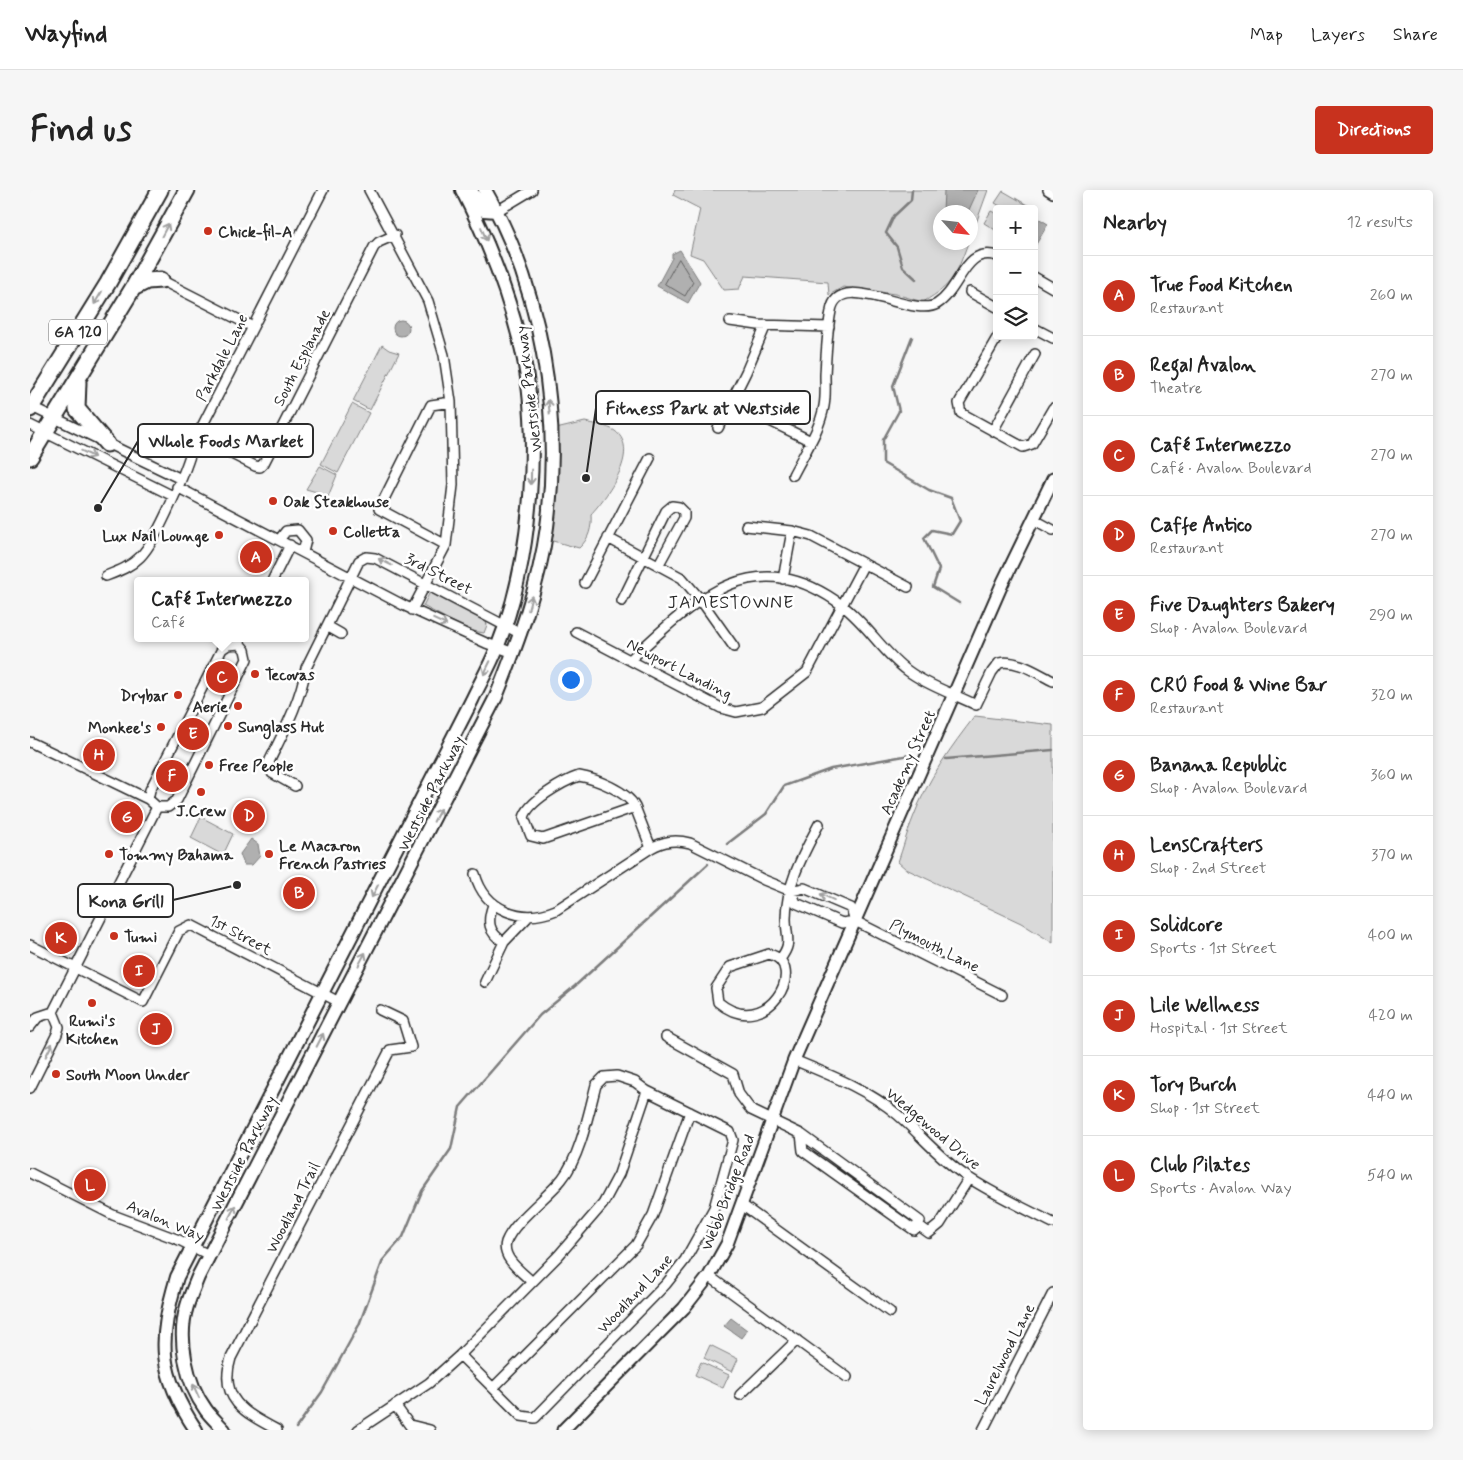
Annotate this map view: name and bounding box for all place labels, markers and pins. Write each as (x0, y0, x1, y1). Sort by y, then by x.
place label: Chick-fil-A (218, 222, 292, 243)
marker: Chick-fil-A (202, 225, 214, 237)
callout: Fitness Park at Westside (596, 391, 810, 424)
callout: Whole Foods Market (138, 424, 313, 457)
place label: Oak Steakhouse (283, 492, 389, 513)
marker: Oak Steakhouse (267, 495, 279, 507)
place label: Colletta (343, 522, 400, 543)
marker: Colletta (327, 525, 339, 537)
place label: Lux Nail Lounge (102, 526, 209, 548)
marker: Lux Nail Lounge (213, 529, 225, 541)
pin: A (240, 538, 272, 576)
pin: C (206, 658, 238, 696)
place label: Tecovas (265, 665, 315, 686)
marker: Tecovas (249, 668, 261, 680)
place label: Drybar (120, 686, 168, 707)
marker: Drybar (172, 689, 184, 701)
place label: Aerie (193, 697, 228, 718)
marker: Aerie (232, 700, 244, 712)
pin: E (177, 715, 209, 753)
place label: Sunglass Hut (238, 717, 324, 740)
place label: Monkee's (88, 718, 152, 739)
marker: Sunglass Hut (222, 720, 234, 732)
marker: Monkee's (155, 721, 167, 733)
pin: H (83, 736, 115, 774)
place label: Free People (219, 756, 293, 777)
pin: F (156, 757, 188, 795)
marker: Free People (203, 759, 215, 771)
marker: J.Crew (195, 786, 207, 798)
pin: D (233, 797, 265, 835)
pin: G (111, 798, 143, 836)
place label: J.Crew (176, 801, 226, 822)
place label: Le Macaron French Pastries (279, 836, 386, 875)
place label: Tommy Bahama (119, 845, 233, 866)
marker: Tommy Bahama (103, 848, 115, 860)
marker: Le Macaron French Pastries (263, 848, 275, 860)
pin: B (283, 874, 315, 912)
callout: Kona Grill (78, 884, 173, 917)
pin: K (45, 919, 77, 957)
place label: Tumi (124, 927, 157, 948)
marker: Tumi (108, 930, 120, 942)
pin: I (123, 952, 155, 990)
marker: Rumi's Kitchen (86, 997, 98, 1009)
pin: J (140, 1010, 172, 1048)
place label: Rumi's Kitchen (66, 1011, 118, 1050)
place label: South Moon Under (66, 1065, 190, 1086)
marker: South Moon Under (50, 1068, 62, 1080)
pin: L (74, 1166, 106, 1204)

